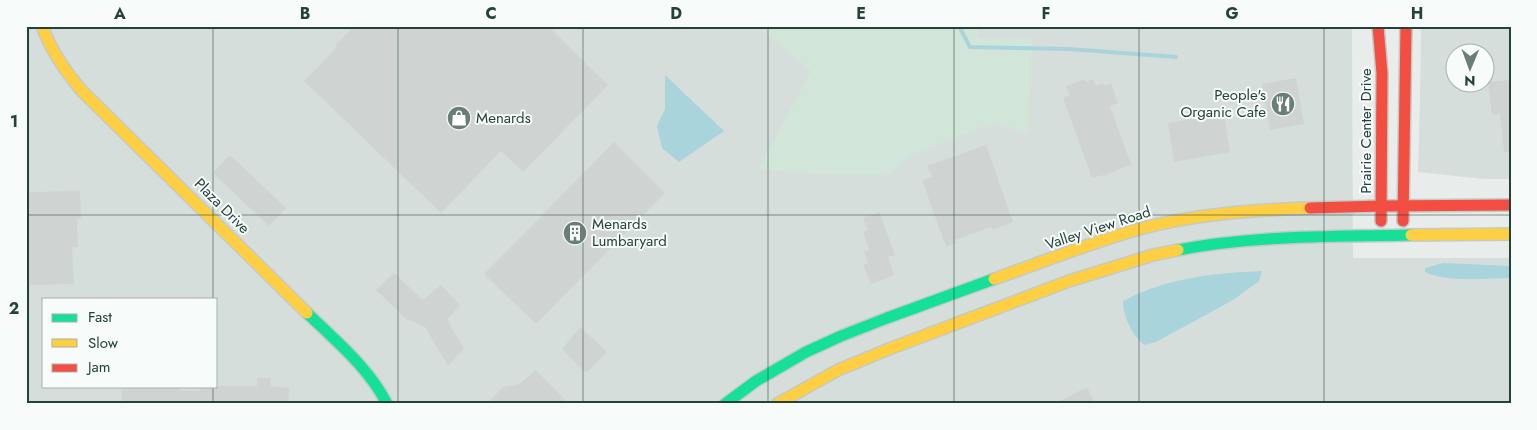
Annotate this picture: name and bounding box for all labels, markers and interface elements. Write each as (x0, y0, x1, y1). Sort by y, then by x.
text: A (113, 2, 126, 25)
text: B (300, 2, 310, 25)
text: C (485, 2, 497, 25)
text: D (670, 2, 682, 25)
text: E (856, 2, 866, 25)
text: F (1042, 2, 1050, 25)
text: G (1225, 2, 1239, 25)
text: H (1411, 2, 1423, 25)
north arrow (1444, 42, 1494, 92)
street label: Prairie Center Drive (1355, 68, 1377, 194)
text: N (1464, 71, 1476, 91)
place label: People's Organic Cafe (1181, 84, 1266, 123)
restaurant icon: People's Organic Cafe (1270, 91, 1296, 117)
shop icon: Menards (446, 105, 472, 131)
place label: Menards (476, 107, 531, 129)
text: 1 (10, 110, 18, 133)
street label: Plaza Drive (189, 173, 255, 239)
street label: Valley View Road (1043, 201, 1153, 255)
place label: Menards Lumbaryard (592, 213, 667, 252)
building icon: Menards Lumbaryard (562, 220, 588, 246)
text: 2 (9, 297, 19, 320)
legend (42, 298, 218, 388)
text: Fast (88, 306, 112, 328)
text: Slow (88, 332, 119, 354)
text: Jam (86, 356, 111, 378)

